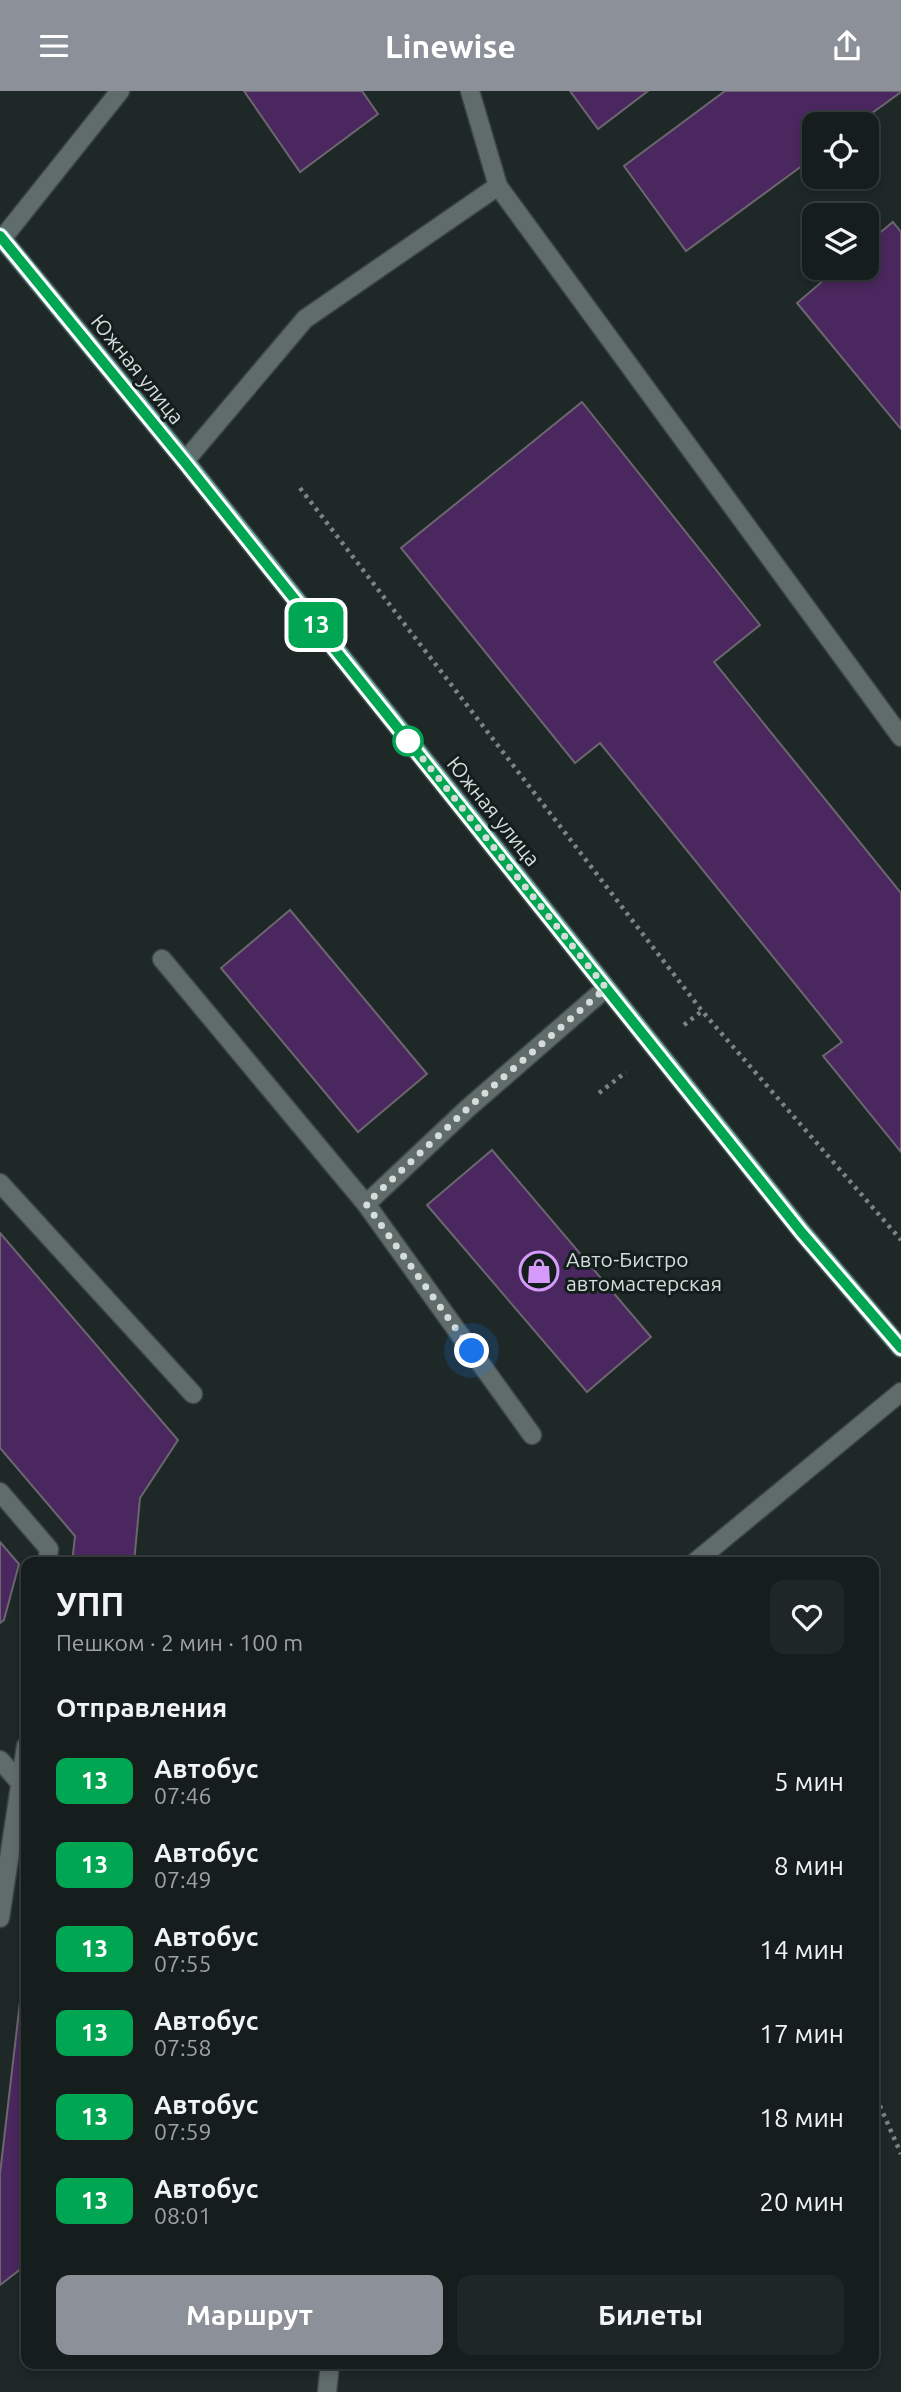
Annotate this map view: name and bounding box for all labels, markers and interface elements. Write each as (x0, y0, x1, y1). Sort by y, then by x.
icon: menu (35, 27, 73, 65)
icon: share (828, 27, 866, 65)
text: Linewise (385, 28, 516, 64)
map controls (802, 112, 879, 280)
button: locate (802, 112, 879, 189)
button: layers (802, 203, 879, 280)
street label: Южная улица (87, 310, 189, 428)
line badge: 13 (284, 602, 348, 648)
text: 13 (302, 611, 330, 638)
unlabelled marker (393, 726, 423, 756)
street label: Южная улица (443, 752, 545, 870)
place label: Авто-Бистро автомастерская (566, 1247, 722, 1295)
shop icon: Авто-Бистро автомастерская (518, 1250, 560, 1292)
your location (454, 1333, 489, 1368)
button: heart (770, 1580, 844, 1654)
text: УПП (56, 1585, 124, 1622)
text: Пешком · 2 мин · 100 m (56, 1630, 303, 1655)
text: Отправления (56, 1693, 227, 1722)
text: Автобус (154, 1754, 258, 1783)
text: 13 (81, 1767, 108, 1794)
text: 5 мин (774, 1767, 844, 1796)
text: 07:46 (154, 1783, 212, 1808)
text: Автобус (154, 1838, 258, 1867)
text: 13 (81, 1851, 108, 1878)
text: 8 мин (774, 1851, 844, 1880)
text: 07:49 (154, 1867, 212, 1892)
text: Автобус (154, 1922, 258, 1951)
text: 13 (81, 1935, 108, 1962)
text: 14 мин (759, 1935, 844, 1964)
text: 07:55 (154, 1951, 212, 1976)
text: Автобус (154, 2006, 258, 2035)
text: 13 (81, 2019, 108, 2046)
text: 17 мин (759, 2019, 844, 2048)
text: 07:58 (154, 2035, 212, 2060)
text: Автобус (154, 2090, 258, 2119)
text: 13 (81, 2103, 108, 2130)
text: 18 мин (759, 2103, 844, 2132)
text: 07:59 (154, 2119, 212, 2144)
text: Автобус (154, 2174, 258, 2203)
text: 13 (81, 2187, 108, 2214)
text: 20 мин (759, 2187, 844, 2216)
text: 08:01 (154, 2203, 212, 2228)
button: Маршрут (56, 2275, 443, 2355)
button: Билеты (457, 2275, 844, 2355)

